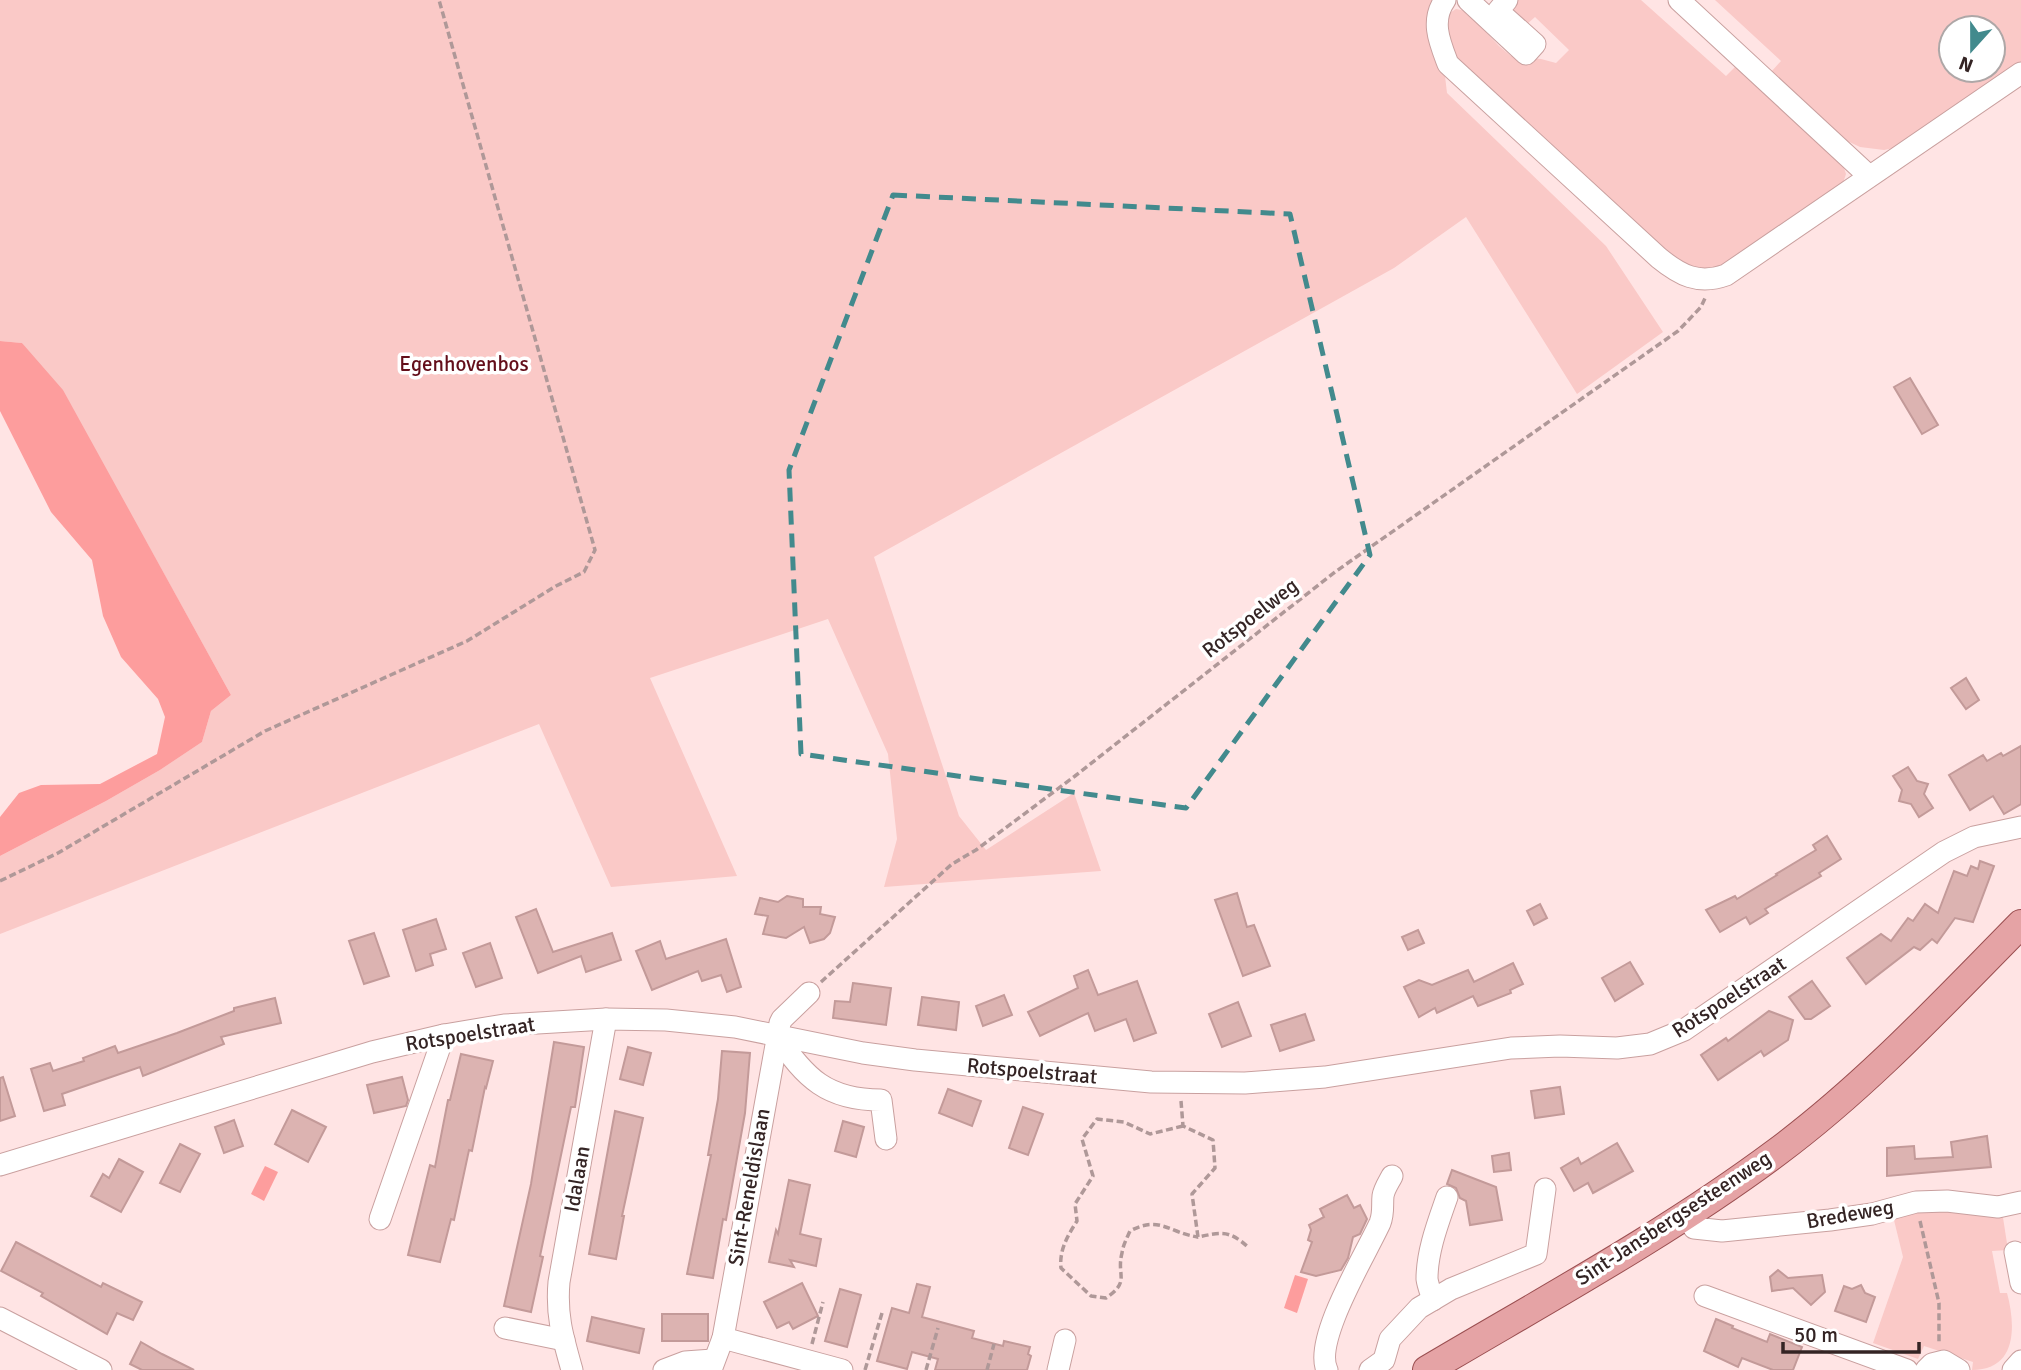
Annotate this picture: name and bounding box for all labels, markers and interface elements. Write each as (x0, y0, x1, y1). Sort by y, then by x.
north arrow (1937, 14, 2007, 84)
text: N (1956, 50, 1977, 78)
park label: Egenhovenbos (399, 351, 529, 377)
street label: Rotspoelweg (1197, 572, 1303, 664)
street label: Rotspoelstraat (1667, 950, 1791, 1044)
street label: Rotspoelstraat (403, 1011, 537, 1057)
street label: Rotspoelstraat (966, 1052, 1098, 1090)
street label: Sint-Reneldislaan (722, 1106, 776, 1268)
street label: Idalaan (558, 1144, 596, 1214)
street label: Sint-Jansbergsesteenweg (1570, 1145, 1776, 1291)
street label: Bredeweg (1804, 1194, 1896, 1234)
scale bar (1783, 1310, 1920, 1354)
text: 50 m (1794, 1322, 1838, 1348)

